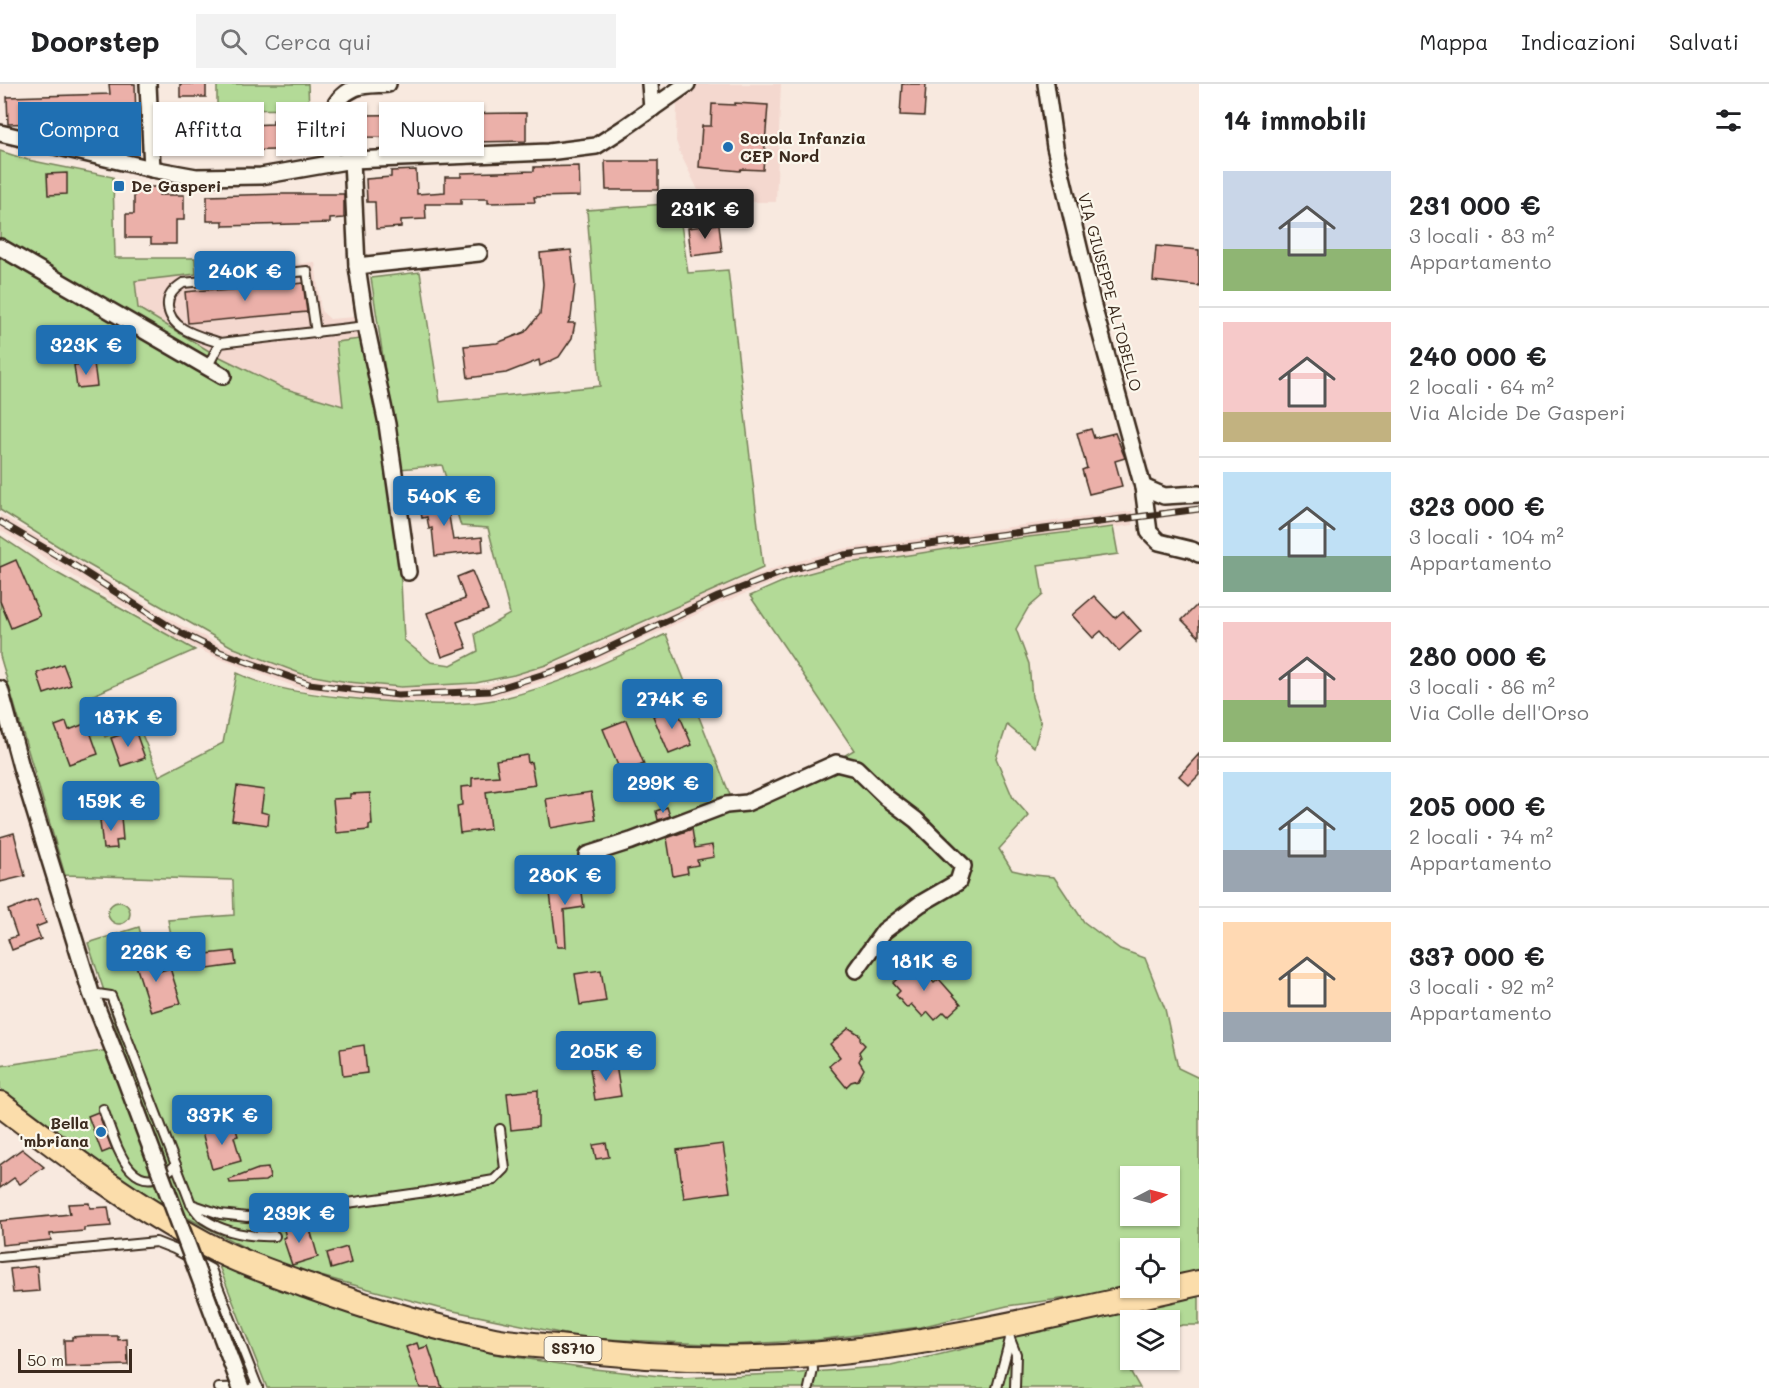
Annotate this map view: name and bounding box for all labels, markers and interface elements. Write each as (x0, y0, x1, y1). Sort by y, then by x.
search box (196, 14, 616, 68)
text: Doorstep (30, 23, 160, 59)
icon: search (217, 25, 250, 58)
text: Cerca qui (265, 27, 371, 56)
text: Mappa (1420, 28, 1488, 55)
text: Indicazioni (1521, 28, 1636, 55)
text: Salvati (1669, 28, 1739, 55)
chip: Compra (18, 102, 141, 156)
chip: Affitta (153, 102, 264, 156)
chip: Filtri (276, 102, 367, 156)
chip: Nuovo (379, 102, 484, 156)
text: 14 immobili (1223, 103, 1367, 137)
icon: filters (1712, 104, 1745, 137)
place label: Scuola Infanzia CEP Nord (740, 127, 866, 166)
marker: Scuola Infanzia CEP Nord (721, 140, 735, 154)
place label: De Gasperi (131, 175, 221, 196)
marker: De Gasperi (112, 179, 126, 193)
text: 231 000 € (1409, 188, 1541, 222)
pin: 231K € (656, 189, 754, 240)
street label: VIA GIUSEPPE ALTOBELLO (1074, 190, 1147, 393)
text: 231K € (671, 195, 739, 221)
icon: home (1271, 195, 1343, 267)
text: 3 locali · 83 m² (1409, 222, 1555, 248)
text: Appartamento (1409, 248, 1551, 274)
pin: 240K € (196, 251, 294, 302)
text: 240K € (208, 257, 282, 283)
pin: 323K € (37, 325, 135, 376)
text: 323K € (50, 331, 122, 357)
text: 240 000 € (1409, 339, 1547, 373)
icon: home (1271, 346, 1343, 418)
text: 2 locali · 64 m² (1409, 373, 1554, 399)
text: Via Alcide De Gasperi (1409, 399, 1625, 425)
pin: 540K € (395, 476, 493, 527)
text: 540K € (407, 482, 481, 508)
text: 323 000 € (1409, 489, 1545, 523)
icon: home (1271, 496, 1343, 568)
text: 3 locali · 104 m² (1409, 523, 1564, 549)
text: Appartamento (1409, 549, 1551, 575)
text: 280 000 € (1409, 639, 1546, 673)
icon: home (1271, 646, 1343, 718)
text: 3 locali · 86 m² (1409, 673, 1555, 699)
pin: 274K € (623, 679, 721, 730)
text: 274K € (636, 685, 708, 711)
pin: 187K € (79, 697, 177, 748)
text: Via Colle dell'Orso (1409, 699, 1589, 725)
text: 187K € (94, 703, 162, 729)
pin: 299K € (614, 763, 712, 814)
text: 299K € (627, 769, 699, 795)
pin: 159K € (62, 781, 160, 832)
text: 159K € (76, 787, 146, 813)
text: 205 000 € (1409, 789, 1545, 823)
icon: home (1271, 796, 1343, 868)
text: 2 locali · 74 m² (1409, 823, 1553, 849)
text: Appartamento (1409, 849, 1551, 875)
pin: 280K € (516, 855, 614, 906)
text: 280K € (528, 861, 602, 887)
pin: 226K € (107, 932, 205, 983)
text: 226K € (120, 938, 192, 964)
text: 337 000 € (1409, 939, 1545, 973)
pin: 181K € (875, 941, 973, 992)
icon: home (1271, 946, 1343, 1018)
text: 181K € (891, 947, 957, 973)
text: 3 locali · 92 m² (1409, 973, 1554, 999)
text: Appartamento (1409, 999, 1551, 1025)
pin: 205K € (557, 1031, 655, 1082)
text: 205K € (570, 1037, 642, 1063)
pin: 337K € (173, 1095, 271, 1146)
text: 337K € (186, 1101, 258, 1127)
place label: Bella 'mbriana (19, 1112, 89, 1151)
marker: Bella 'mbriana (94, 1125, 108, 1139)
north arrow (1120, 1166, 1180, 1226)
map controls (1120, 1166, 1180, 1370)
pin: 239K € (250, 1193, 348, 1244)
text: 239K € (263, 1199, 335, 1225)
button: locate (1120, 1238, 1180, 1298)
button: layers (1120, 1310, 1180, 1370)
road number: SS710 (544, 1337, 602, 1361)
scale bar (18, 1346, 132, 1374)
text: 50 m (27, 1349, 64, 1370)

